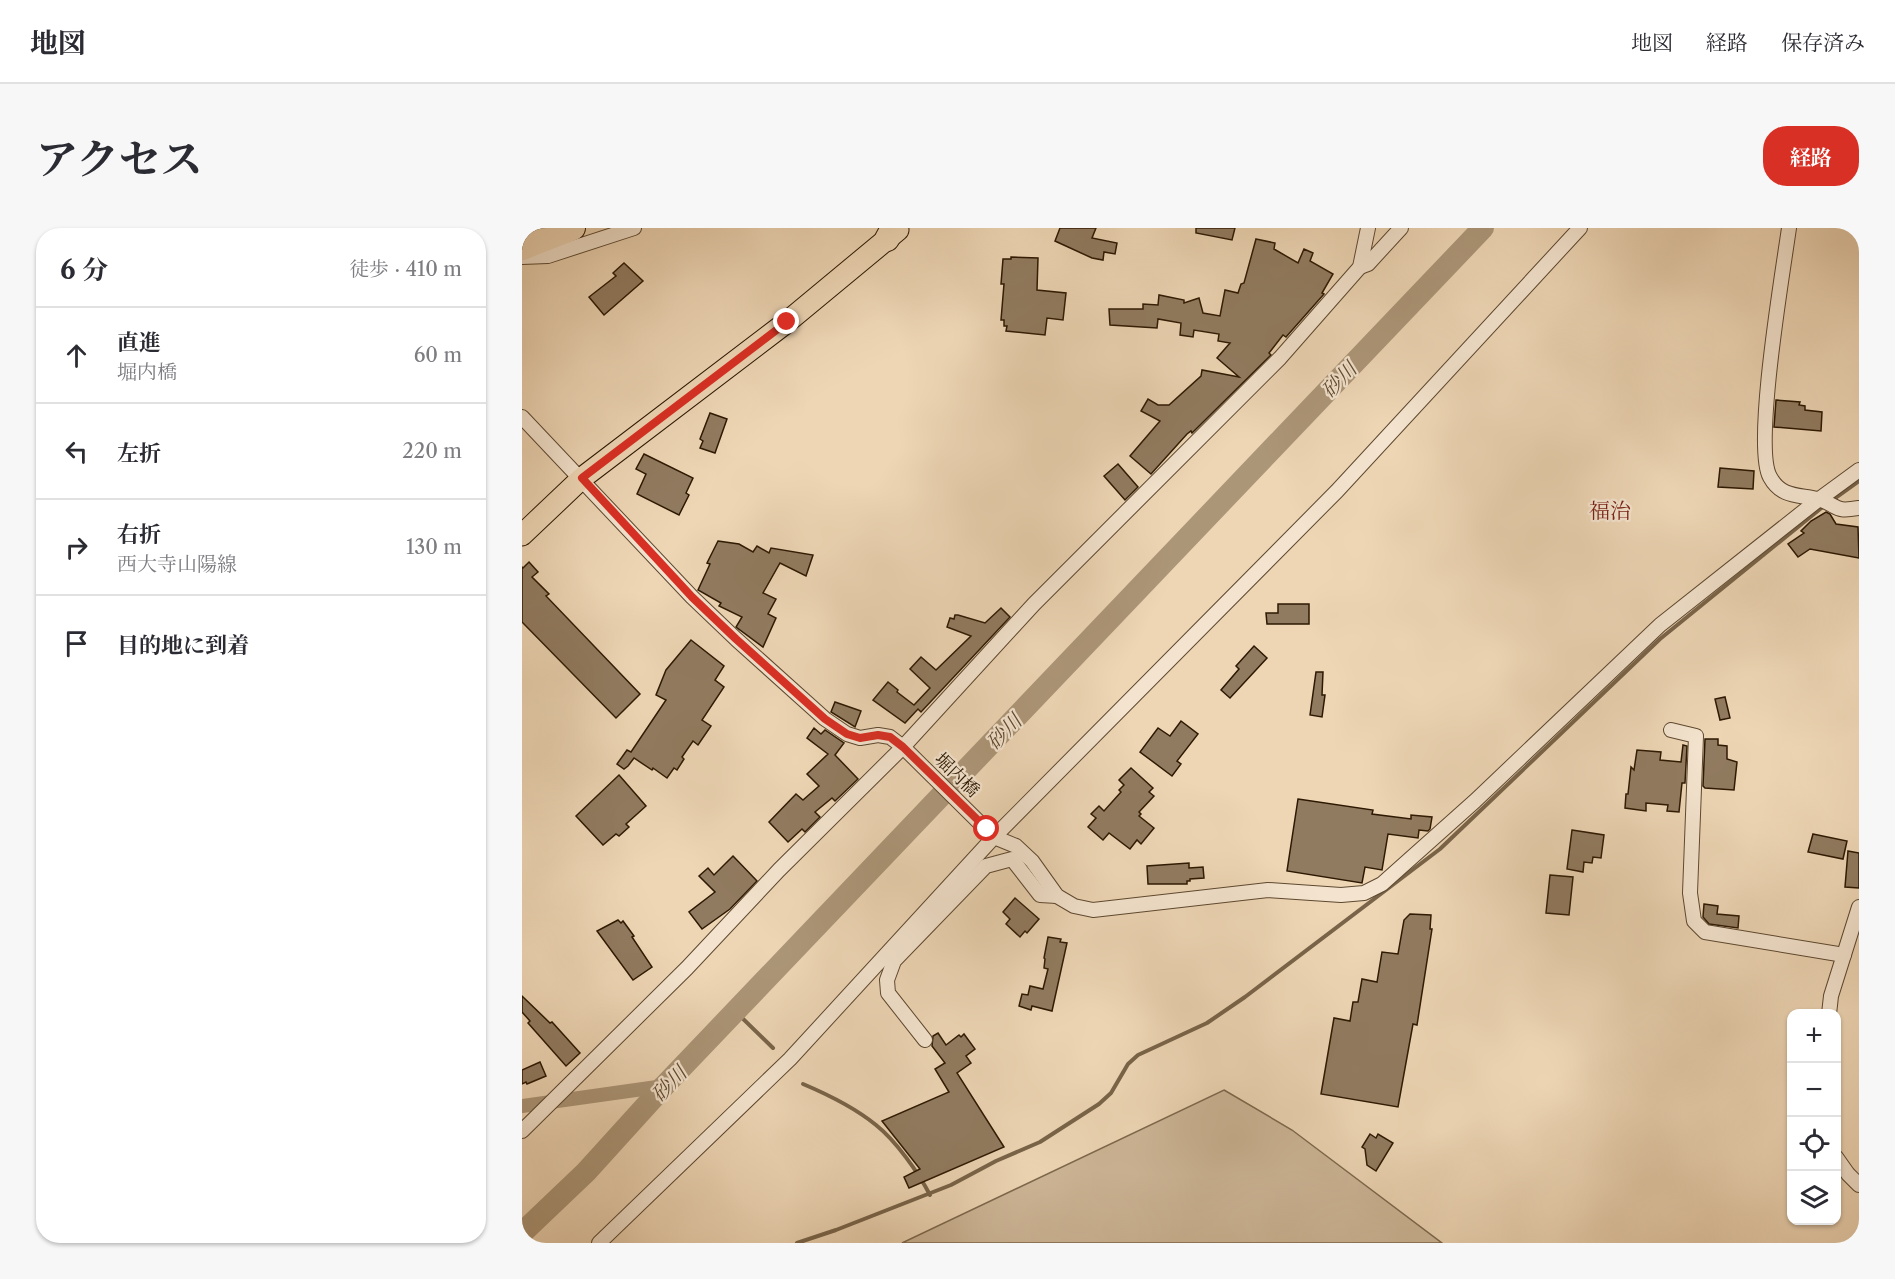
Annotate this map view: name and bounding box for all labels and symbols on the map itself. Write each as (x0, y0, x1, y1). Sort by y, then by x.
route end (773, 308, 799, 334)
water label: 砂川 (1316, 356, 1363, 403)
district label: 福治 (1589, 498, 1631, 523)
water label: 砂川 (981, 708, 1028, 755)
street label: 堀内橋 (930, 748, 984, 802)
route start (973, 815, 999, 841)
water label: 砂川 (646, 1060, 693, 1107)

